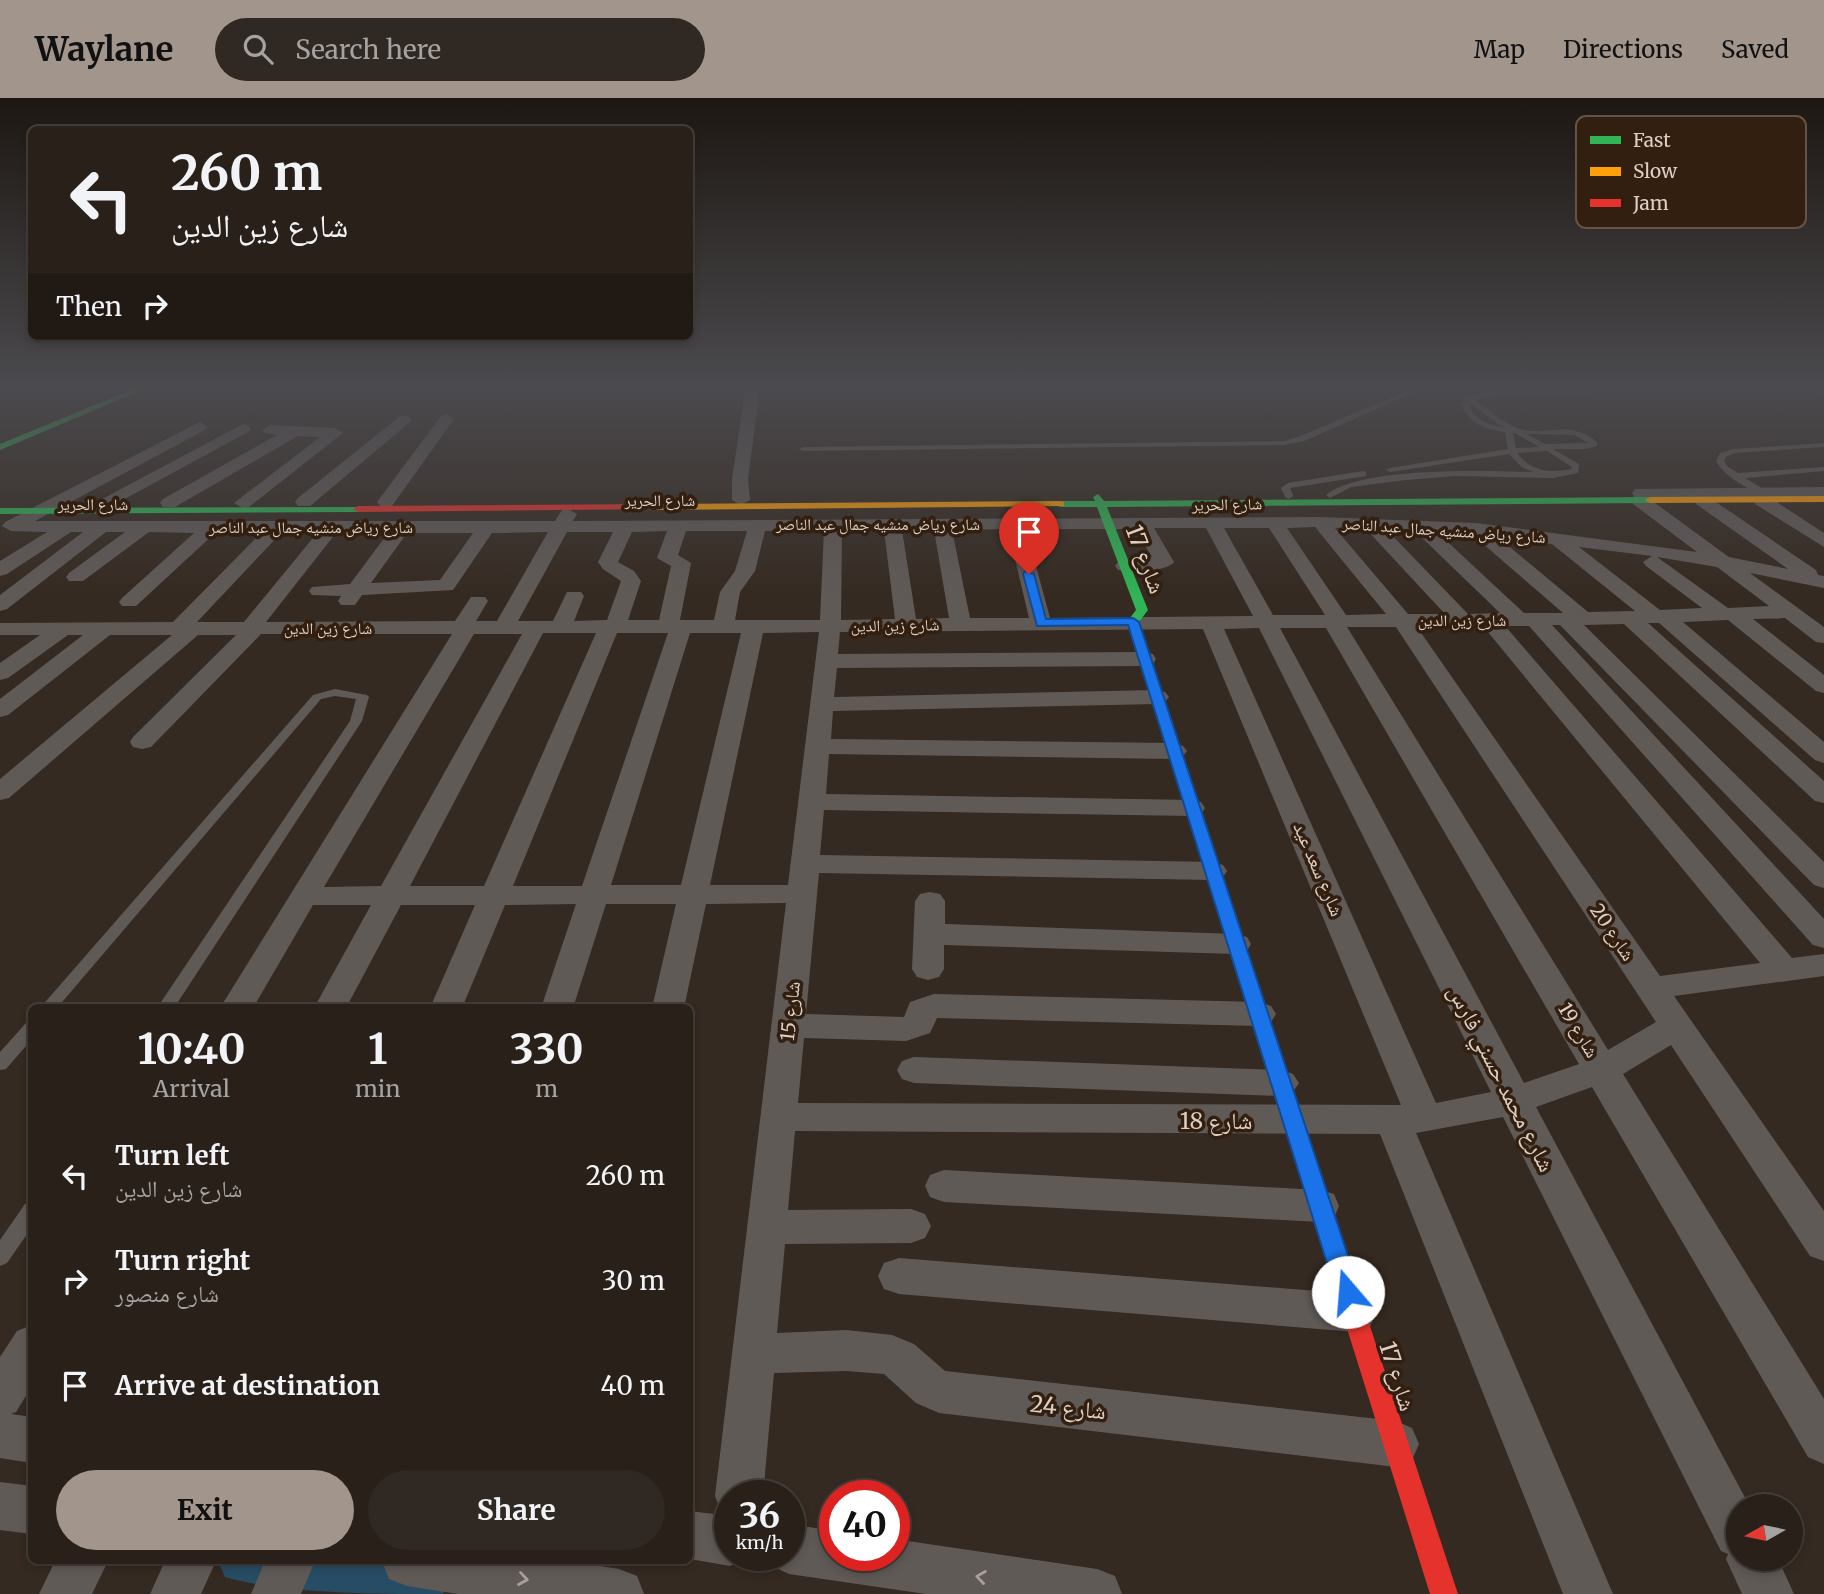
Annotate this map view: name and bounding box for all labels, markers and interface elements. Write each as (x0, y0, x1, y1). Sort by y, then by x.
search box (215, 18, 705, 81)
text: Waylane (35, 29, 173, 70)
icon: search (239, 30, 277, 68)
text: Search here (295, 33, 441, 66)
text: Map (1474, 34, 1525, 65)
text: Directions (1563, 34, 1683, 65)
text: Saved (1721, 34, 1789, 65)
legend (1576, 116, 1806, 228)
text: Fast (1633, 128, 1671, 152)
text: 260 m (171, 142, 322, 203)
icon: left (56, 154, 147, 245)
text: Slow (1633, 159, 1678, 183)
text: Jam (1632, 191, 1669, 215)
text: شارع زين الدين (171, 206, 348, 246)
icon: right (136, 287, 174, 325)
text: Then (56, 290, 122, 323)
street label: شارع الحرير (624, 490, 695, 511)
street label: شارع الحرير (1191, 493, 1262, 516)
street label: شارع الحرير (57, 494, 128, 515)
pin (999, 502, 1059, 574)
icon: arrive (1010, 513, 1048, 551)
street label: شارع رياض منشيه جمال عبد الناصر (1341, 513, 1546, 548)
street label: شارع رياض منشيه جمال عبد الناصر (775, 514, 980, 535)
street label: شارع رياض منشيه جمال عبد الناصر (208, 517, 413, 538)
street label: شارع 17 (1119, 520, 1172, 598)
street label: شارع زين الدين (1418, 610, 1506, 631)
street label: شارع زين الدين (851, 614, 940, 637)
street label: شارع زين الدين (284, 618, 372, 639)
street label: شارع سعد عيد (1288, 818, 1350, 920)
street label: شارع 20 (1585, 899, 1641, 965)
street label: شارع محمد حسني فارس (1438, 979, 1562, 1179)
street label: شارع 15 (775, 980, 805, 1042)
street label: شارع 19 (1553, 998, 1605, 1062)
text: 10:40 (137, 1023, 246, 1075)
text: 1 (368, 1023, 387, 1075)
text: 330 (510, 1023, 584, 1075)
text: Arrival (153, 1074, 230, 1103)
text: min (355, 1074, 400, 1103)
text: m (535, 1074, 558, 1103)
street label: شارع 18 (1180, 1106, 1252, 1136)
text: Turn left (115, 1139, 229, 1172)
icon: left (56, 1157, 94, 1195)
text: 260 m (586, 1159, 665, 1192)
text: شارع زين الدين (115, 1174, 242, 1203)
text: Turn right (115, 1244, 250, 1277)
position arrow (1311, 1255, 1385, 1329)
icon: right (56, 1262, 94, 1300)
text: 30 m (602, 1264, 665, 1297)
text: شارع منصور (115, 1279, 219, 1308)
street label: شارع 17 (1372, 1338, 1423, 1415)
icon: arrive (56, 1367, 94, 1405)
text: Arrive at destination (115, 1369, 380, 1402)
text: 40 m (601, 1369, 665, 1402)
street label: شارع 24 (1028, 1389, 1107, 1426)
button: Exit (56, 1470, 354, 1550)
button: Share (368, 1470, 665, 1550)
speed limit sign: 40 (819, 1480, 910, 1571)
text: 36 (739, 1494, 780, 1538)
north arrow (1726, 1494, 1802, 1572)
map controls (1726, 1494, 1803, 1571)
text: km/h (736, 1531, 783, 1554)
one-way arrow (975, 1570, 987, 1585)
one-way arrow (517, 1571, 529, 1586)

